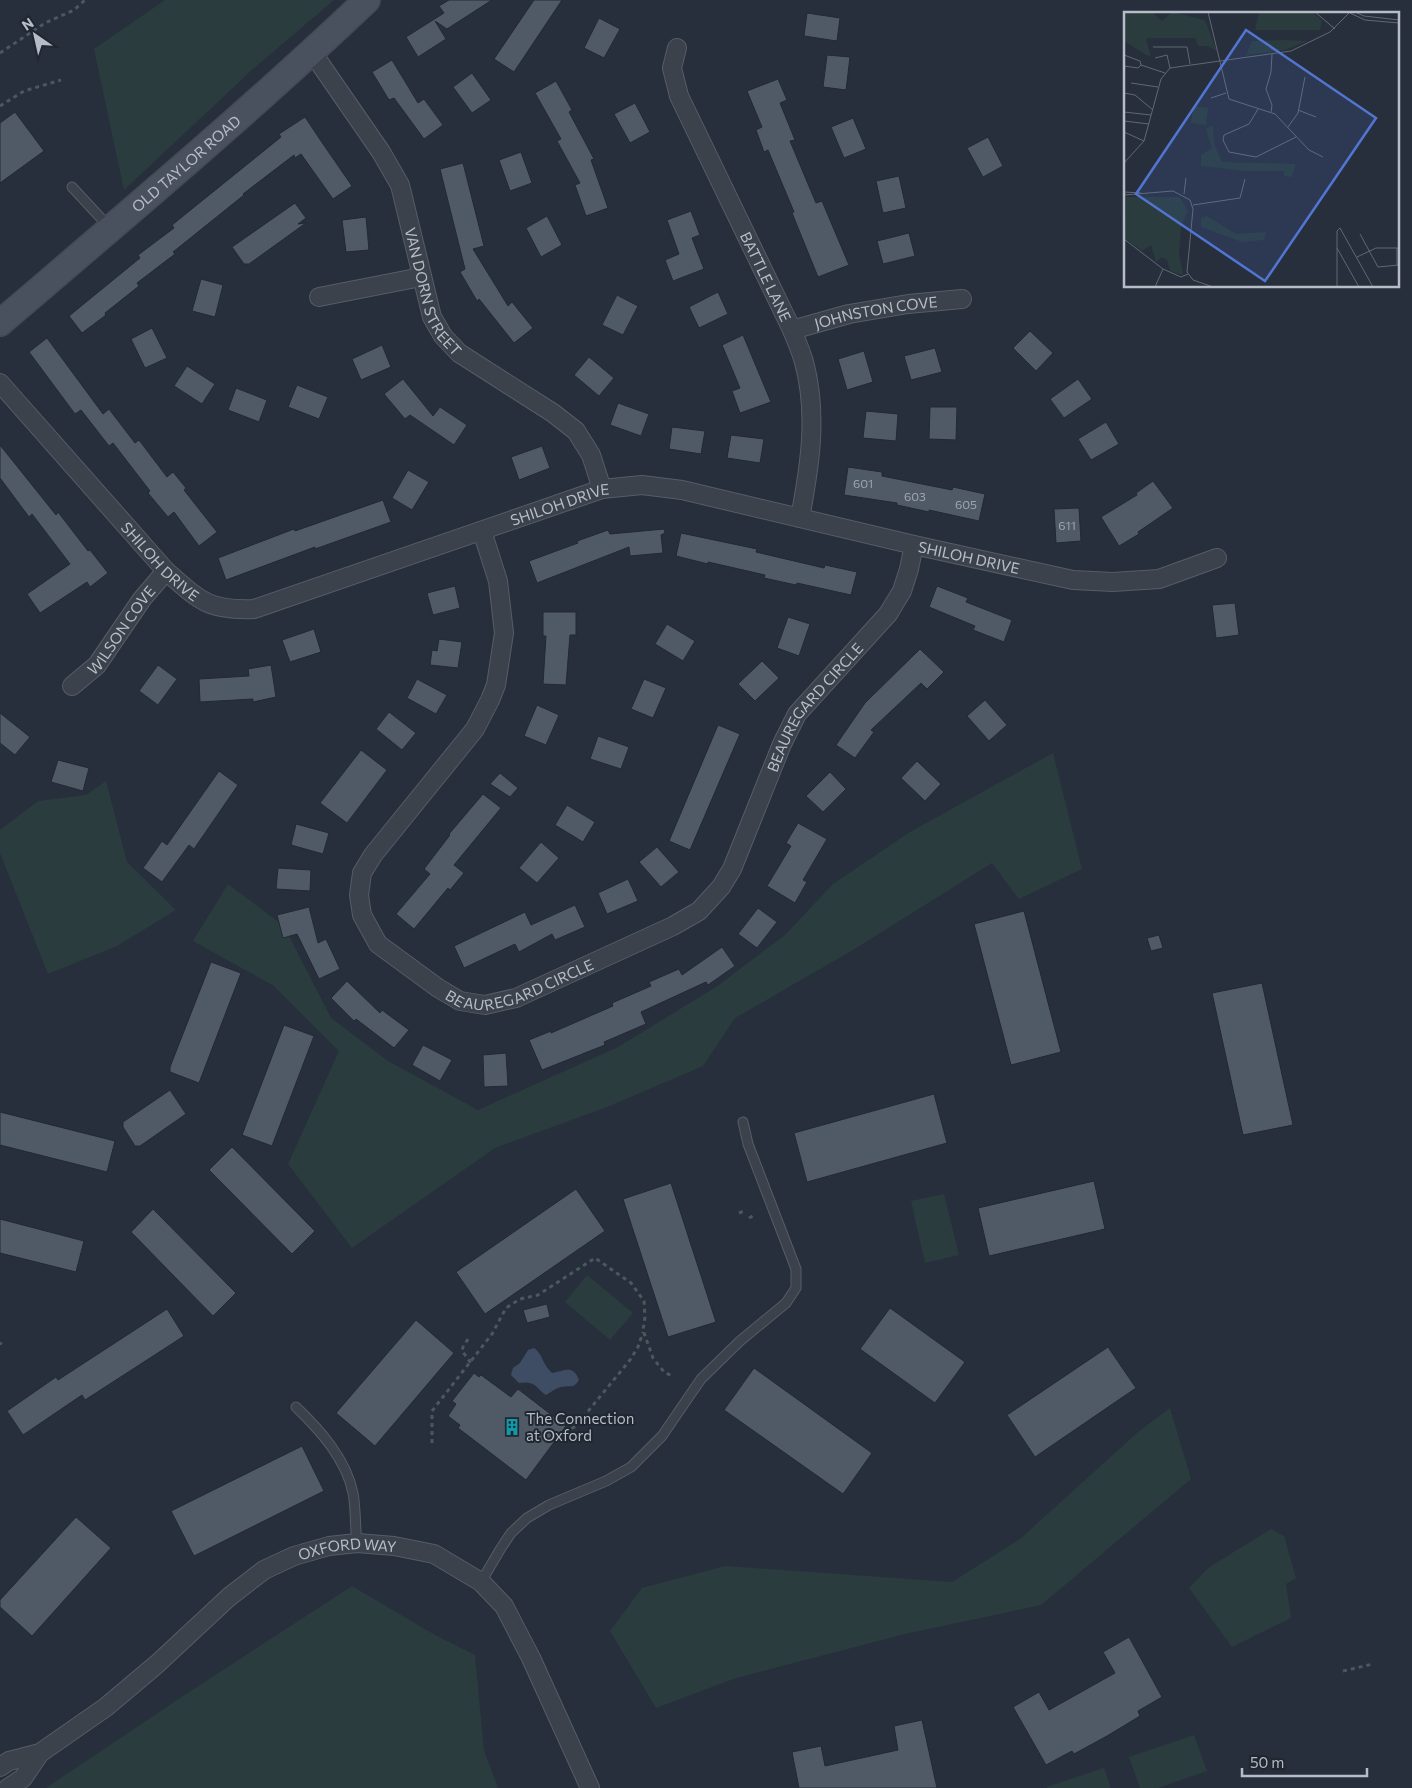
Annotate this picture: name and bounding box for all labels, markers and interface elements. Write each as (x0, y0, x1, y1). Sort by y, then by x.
north arrow (10, 10, 60, 60)
inset map (1124, 12, 1400, 288)
text: N (18, 14, 37, 34)
street label: OLD TAYLOR ROAD (128, 111, 244, 216)
street label: VAN DORN STREET (402, 226, 466, 359)
street label: BATTLE LANE (737, 229, 796, 324)
street label: JOHNSTON COVE (812, 292, 938, 332)
house number: 601 (853, 476, 873, 490)
street label: SHILOH DRIVE (508, 479, 610, 529)
house number: 603 (904, 489, 926, 503)
house number: 605 (955, 497, 977, 511)
street label: SHILOH DRIVE (118, 518, 203, 605)
house number: 611 (1058, 518, 1076, 532)
street label: SHILOH DRIVE (917, 537, 1022, 577)
street label: WILSON COVE (84, 582, 159, 678)
street label: BEAUREGARD CIRCLE (763, 639, 867, 774)
street label: BEAUREGARD CIRCLE (443, 955, 596, 1014)
place label: The Connection at Oxford (526, 1409, 634, 1444)
building icon: The Connection at Oxford (502, 1417, 522, 1437)
street label: OXFORD WAY (296, 1534, 398, 1563)
scale bar (1242, 1746, 1367, 1778)
text: 50 m (1250, 1753, 1284, 1771)

